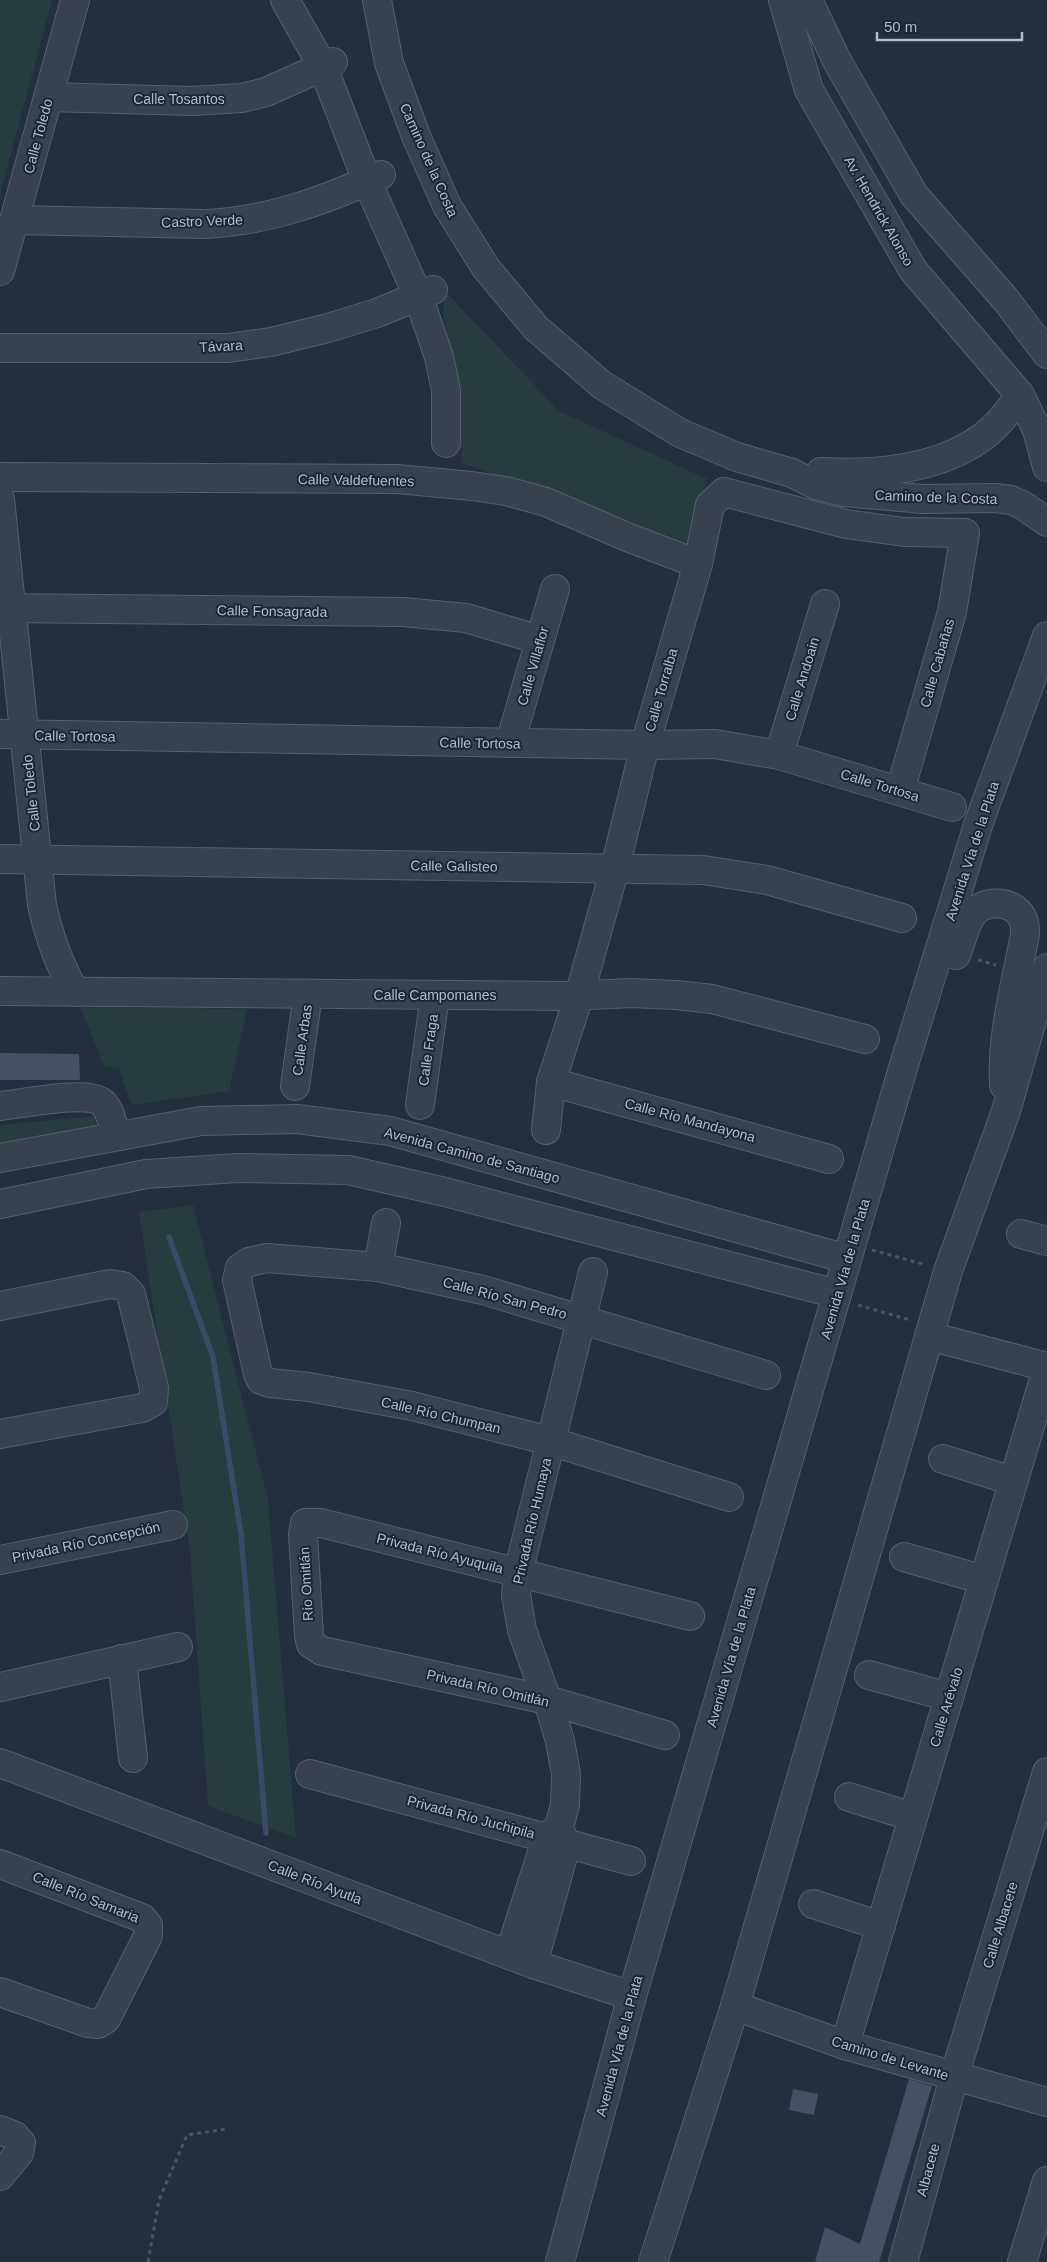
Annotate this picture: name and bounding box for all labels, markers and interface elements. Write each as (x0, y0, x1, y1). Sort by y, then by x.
scale bar (877, 10, 1022, 42)
text: 50 m (884, 18, 917, 35)
street label: Calle Tosantos (133, 91, 225, 107)
street label: Calle Toledo (20, 97, 56, 175)
street label: Camino de la Costa (397, 101, 461, 220)
street label: Av. Hendrick Alonso (841, 153, 917, 269)
street label: Castro Verde (161, 212, 243, 230)
street label: Távara (199, 337, 243, 355)
street label: Calle Valdefuentes (298, 471, 414, 489)
street label: Camino de la Costa (874, 487, 998, 507)
street label: Calle Fonsagrada (217, 602, 328, 620)
street label: Calle Cabañas (917, 617, 957, 709)
street label: Calle Villaflor (514, 624, 552, 707)
street label: Calle Andoain (782, 635, 822, 723)
street label: Calle Torralba (641, 646, 681, 734)
street label: Calle Tortosa (34, 727, 116, 745)
street label: Calle Tortosa (439, 734, 521, 752)
street label: Calle Toledo (19, 754, 43, 832)
street label: Calle Tortosa (839, 765, 921, 805)
street label: Avenida Vía de la Plata (942, 779, 1002, 923)
street label: Calle Galisteo (410, 857, 498, 875)
street label: Calle Campomanes (374, 987, 496, 1003)
street label: Calle Arbas (289, 1003, 315, 1077)
street label: Calle Fraga (415, 1013, 441, 1087)
street label: Calle Río Mandayona (623, 1095, 757, 1145)
street label: Avenida Camino de Santiago (382, 1124, 562, 1186)
street label: Avenida Vía de la Plata (817, 1197, 873, 1341)
street label: Calle Río San Pedro (441, 1274, 569, 1322)
street label: Calle Río Chumpan (380, 1393, 502, 1437)
street label: Privada Río Humaya (510, 1456, 554, 1586)
street label: Privada Río Concepción (10, 1518, 162, 1566)
street label: Privada Río Ayuquila (375, 1530, 505, 1577)
street label: Río Omitlán (296, 1547, 316, 1621)
street label: Avenida Vía de la Plata (703, 1585, 759, 1729)
street label: Calle Arévalo (926, 1665, 966, 1749)
street label: Privada Río Omitlán (425, 1666, 551, 1710)
street label: Privada Río Juchipila (405, 1792, 537, 1842)
street label: Calle Río Ayutla (266, 1857, 364, 1907)
street label: Calle Río Samaria (30, 1868, 142, 1926)
street label: Calle Albacete (979, 1880, 1021, 1970)
street label: Avenida Vía de la Plata (592, 1974, 646, 2118)
street label: Camino de Levante (830, 2033, 951, 2083)
street label: Albacete (913, 2141, 943, 2198)

